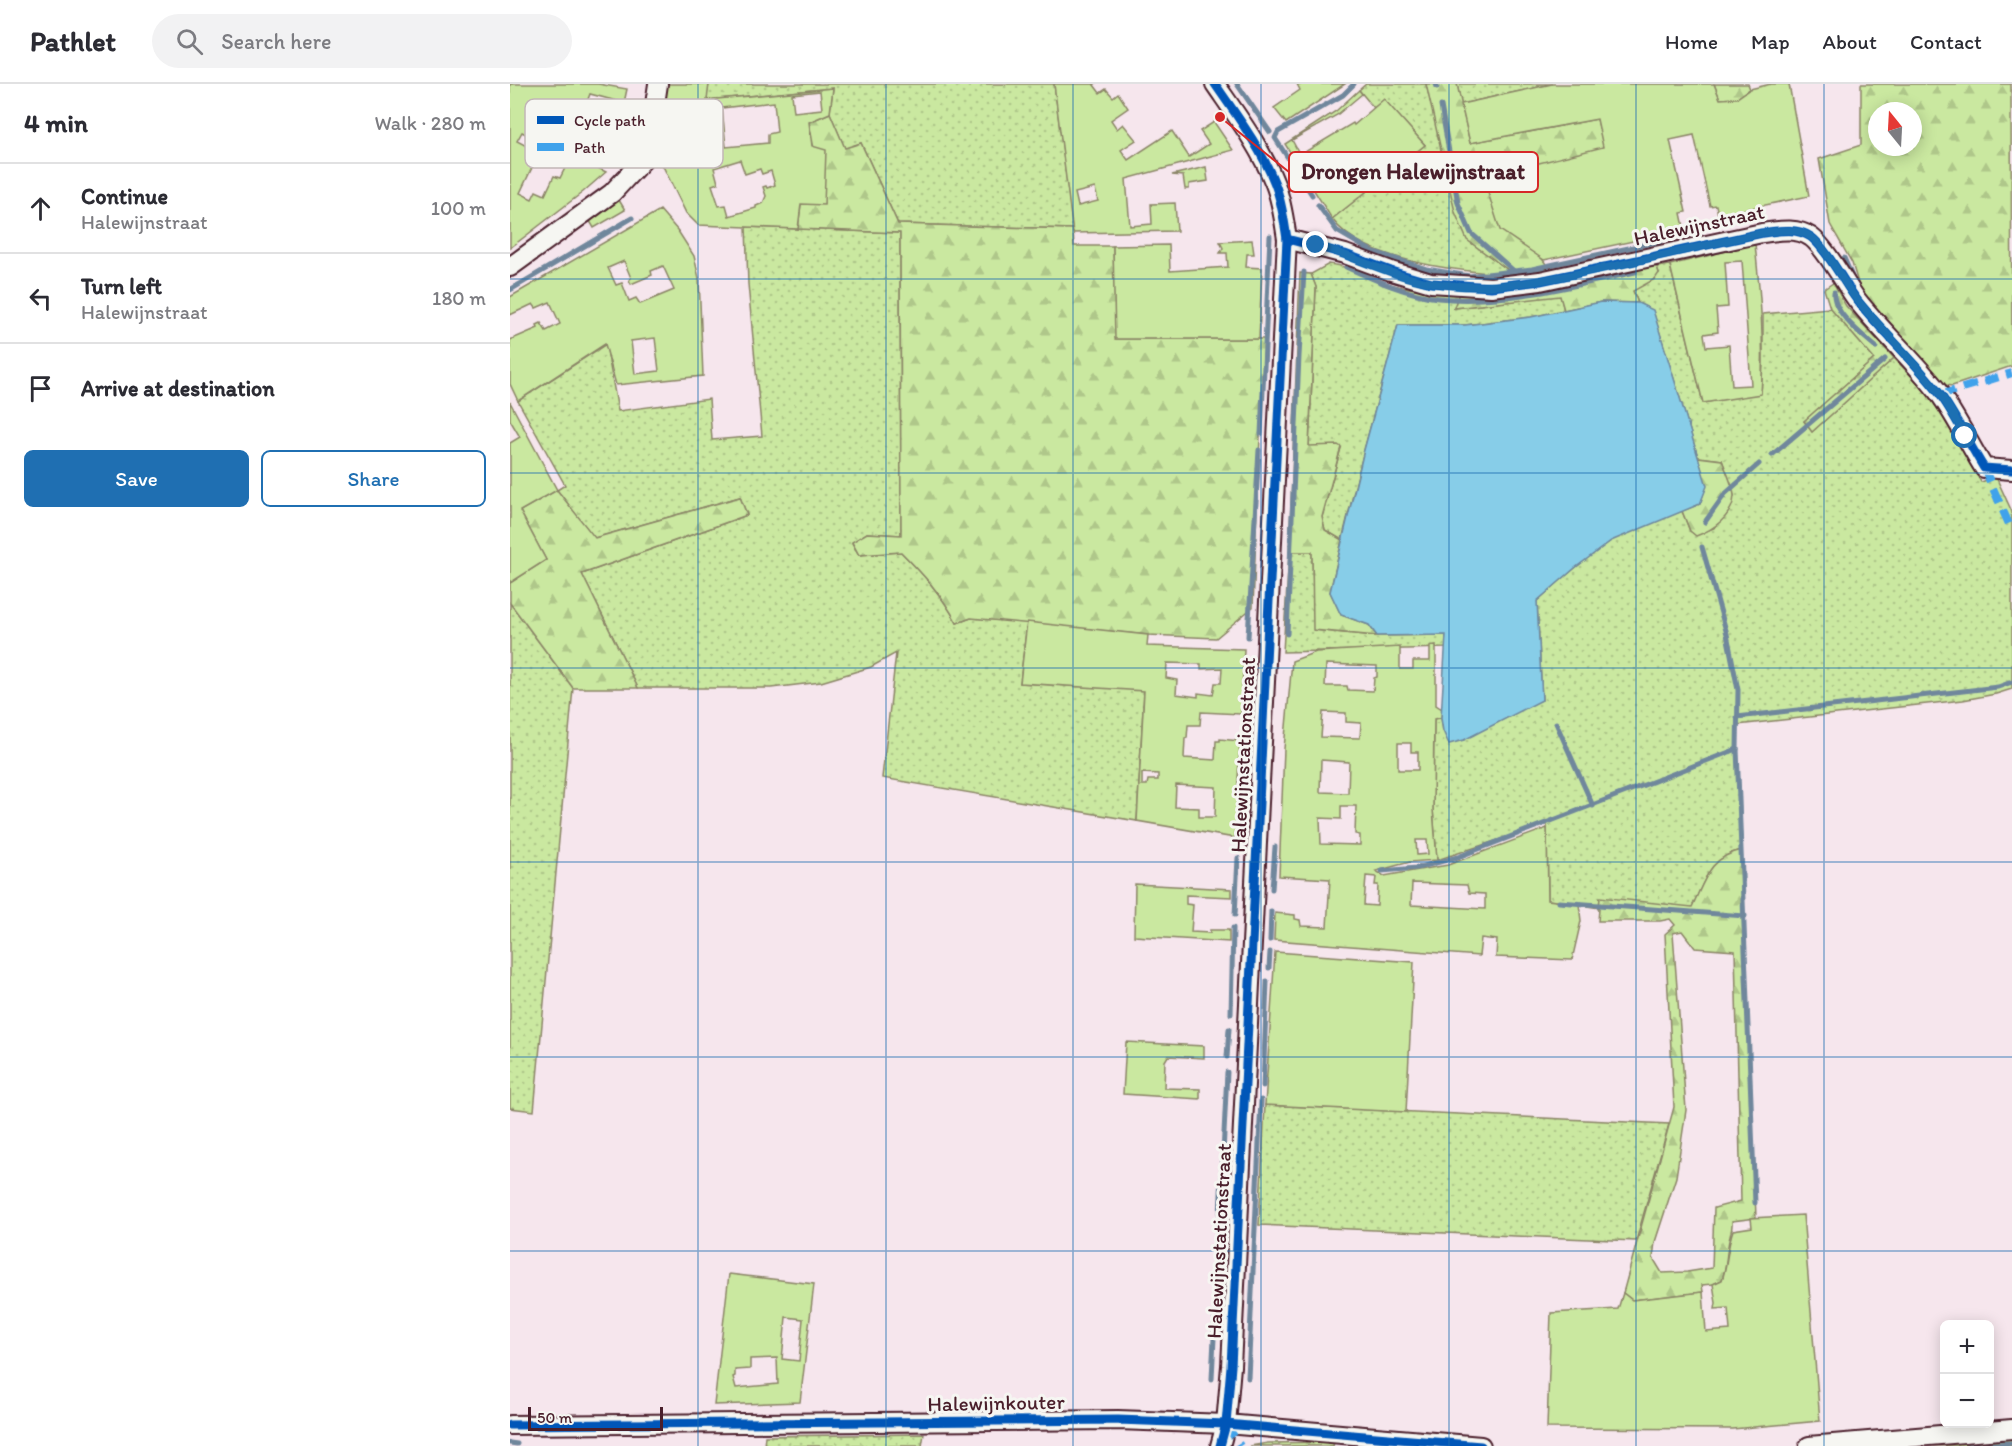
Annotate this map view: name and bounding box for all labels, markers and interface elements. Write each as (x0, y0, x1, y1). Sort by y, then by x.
search box (152, 14, 572, 68)
text: Pathlet (30, 24, 116, 58)
icon: search (173, 25, 206, 58)
text: Search here (221, 28, 331, 55)
text: Home (1665, 29, 1718, 54)
text: Map (1751, 29, 1790, 54)
text: About (1823, 29, 1877, 54)
text: Contact (1910, 29, 1982, 54)
legend (525, 99, 723, 168)
north arrow (1868, 102, 1922, 156)
text: 4 min (24, 107, 88, 139)
text: Walk · 280 m (374, 111, 486, 135)
text: Cycle path (574, 111, 646, 130)
text: Path (574, 138, 605, 157)
callout: Drongen Halewijnstraat (1289, 152, 1538, 192)
text: Drongen Halewijnstraat (1301, 158, 1526, 185)
text: Continue (81, 183, 168, 210)
icon: ahead (24, 192, 57, 225)
text: 100 m (431, 196, 486, 220)
street label: Halewijnstraat (1631, 198, 1767, 251)
text: Halewijnstraat (81, 210, 207, 234)
route end (1302, 231, 1328, 257)
text: Turn left (81, 273, 162, 300)
icon: left (24, 282, 57, 315)
text: 180 m (432, 286, 486, 310)
text: Halewijnstraat (81, 300, 207, 324)
icon: arrive (24, 372, 57, 405)
text: Arrive at destination (81, 375, 275, 402)
route start (1951, 422, 1977, 448)
button: Save (24, 450, 249, 507)
button: Share (261, 450, 486, 507)
street label: Halewijnstationstraat (1225, 656, 1260, 853)
street label: Halewijnstationstraat (1201, 1142, 1236, 1339)
map controls (1940, 1320, 1994, 1428)
button: + (1940, 1320, 1994, 1374)
button: − (1940, 1374, 1994, 1428)
street label: Halewijnkouter (927, 1389, 1066, 1416)
scale bar (528, 1404, 663, 1432)
text: 50 m (537, 1408, 572, 1427)

